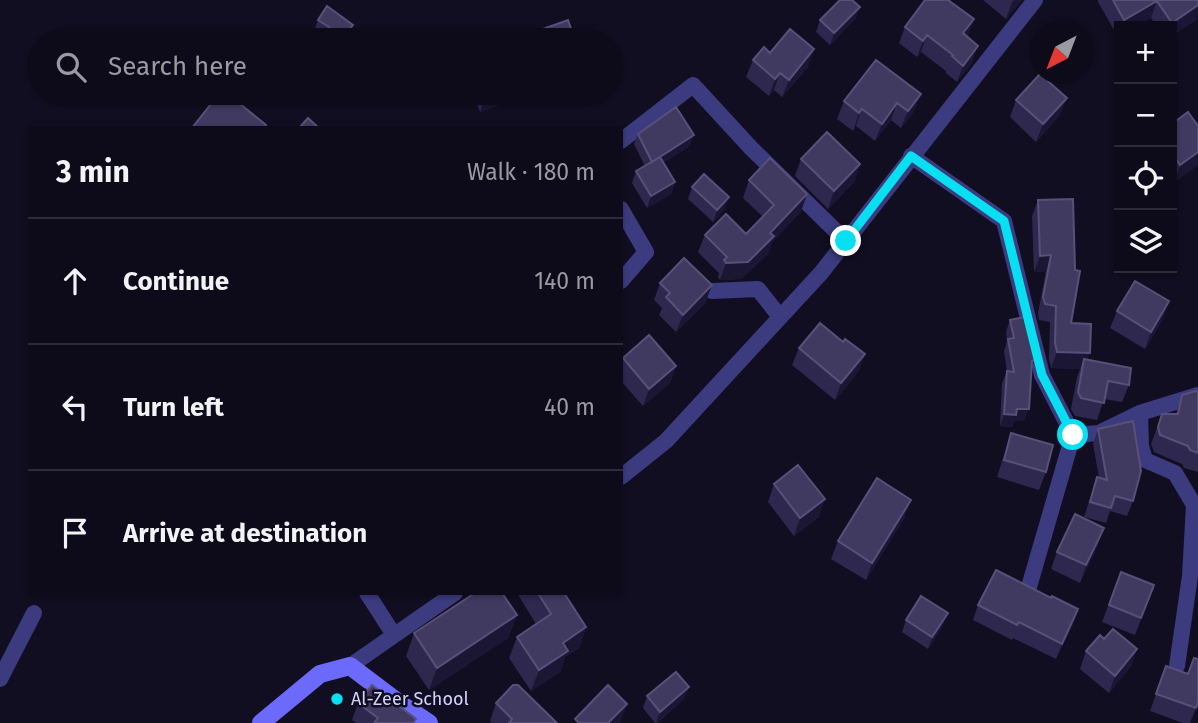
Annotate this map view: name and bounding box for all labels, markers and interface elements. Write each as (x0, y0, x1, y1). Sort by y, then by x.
north arrow (1030, 21, 1093, 84)
map controls (1114, 21, 1177, 273)
button: + (1114, 21, 1177, 84)
search box (28, 28, 623, 105)
icon: search (52, 48, 90, 86)
text: Search here (108, 51, 247, 82)
button: − (1114, 84, 1177, 147)
button: locate (1114, 147, 1177, 210)
text: 3 min (56, 154, 130, 190)
text: Walk · 180 m (467, 158, 595, 186)
button: layers (1114, 210, 1177, 273)
route end (830, 225, 861, 256)
icon: ahead (56, 262, 94, 300)
text: Continue (123, 266, 229, 297)
text: 140 m (534, 267, 595, 295)
icon: left (56, 388, 94, 426)
text: Turn left (123, 392, 224, 423)
text: 40 m (544, 393, 595, 421)
route start (1057, 419, 1088, 450)
icon: arrive (56, 514, 94, 552)
text: Arrive at destination (123, 518, 367, 549)
place label: Al-Zeer School (351, 688, 469, 710)
marker: Al-Zeer School (329, 691, 345, 707)

